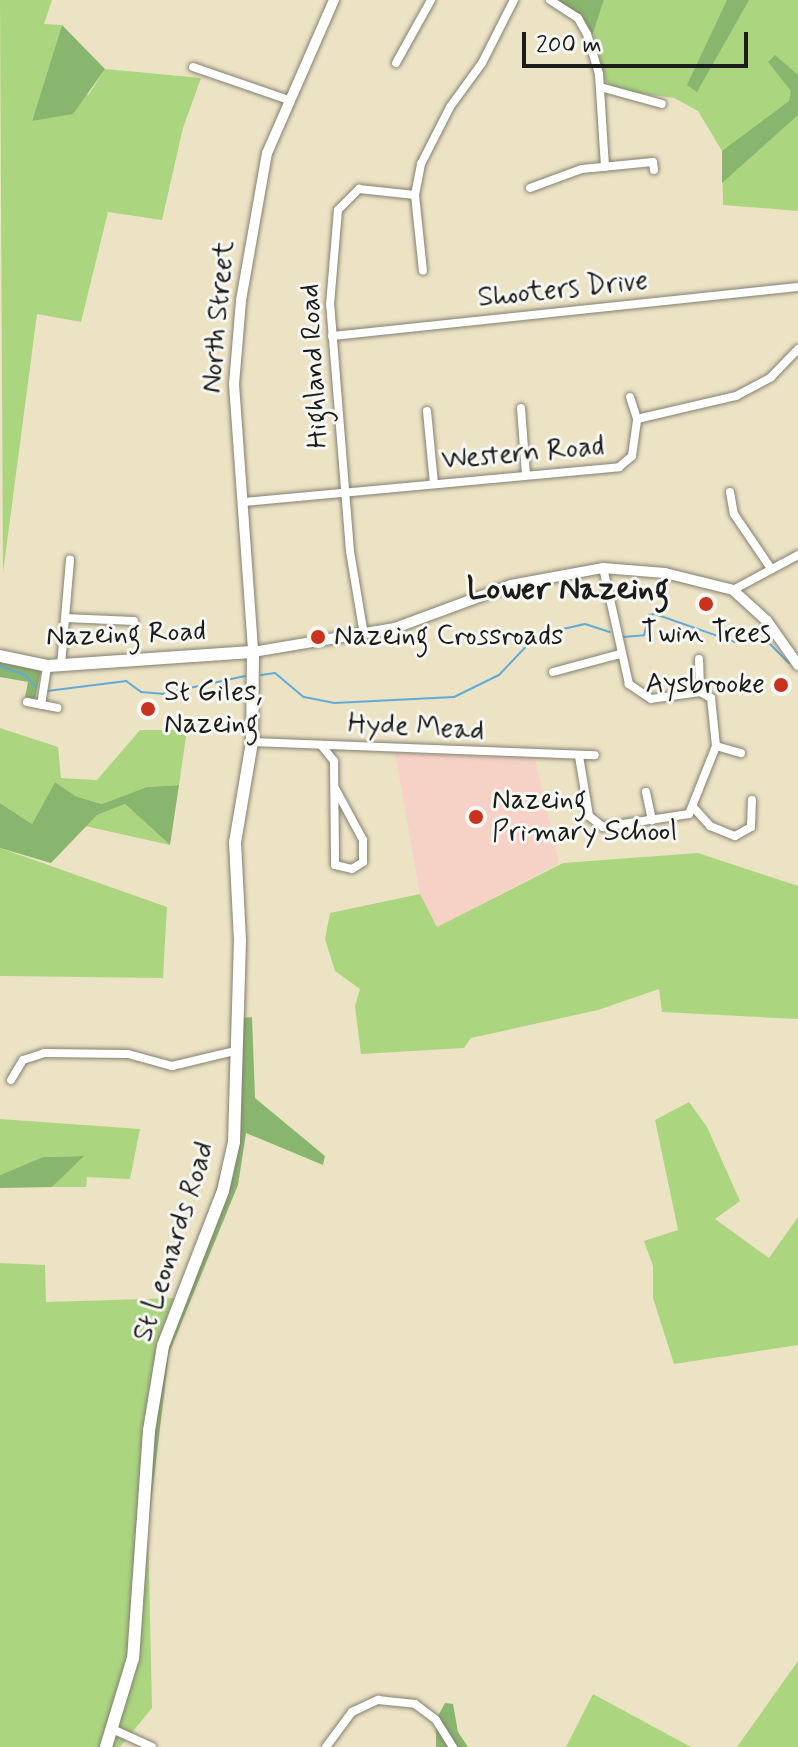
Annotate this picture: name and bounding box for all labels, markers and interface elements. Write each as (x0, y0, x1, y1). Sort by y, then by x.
scale bar (526, 16, 752, 66)
text: 200 m (536, 30, 602, 61)
street label: North Street (196, 239, 242, 395)
street label: Shooters Drive (476, 264, 650, 316)
street label: Highland Road (294, 283, 336, 449)
street label: Western Road (441, 430, 605, 478)
district label: Lower Nazeing (468, 570, 668, 608)
marker: Twin Trees (697, 595, 715, 613)
street label: Nazeing Road (46, 615, 206, 655)
place label: Twin Trees (641, 617, 771, 651)
place label: Nazeing Crossroads (334, 620, 565, 654)
marker: Nazeing Crossroads (309, 628, 327, 646)
place label: Aysbrooke (646, 668, 765, 702)
place label: St Giles, Nazeing (164, 676, 260, 742)
marker: Aysbrooke (772, 676, 790, 694)
marker: St Giles, Nazeing (139, 700, 157, 718)
street label: Hyde Mead (348, 708, 484, 748)
place label: Nazeing Primary School (492, 784, 677, 850)
marker: Nazeing Primary School (467, 808, 485, 826)
street label: St Leonards Road (127, 1137, 223, 1347)

